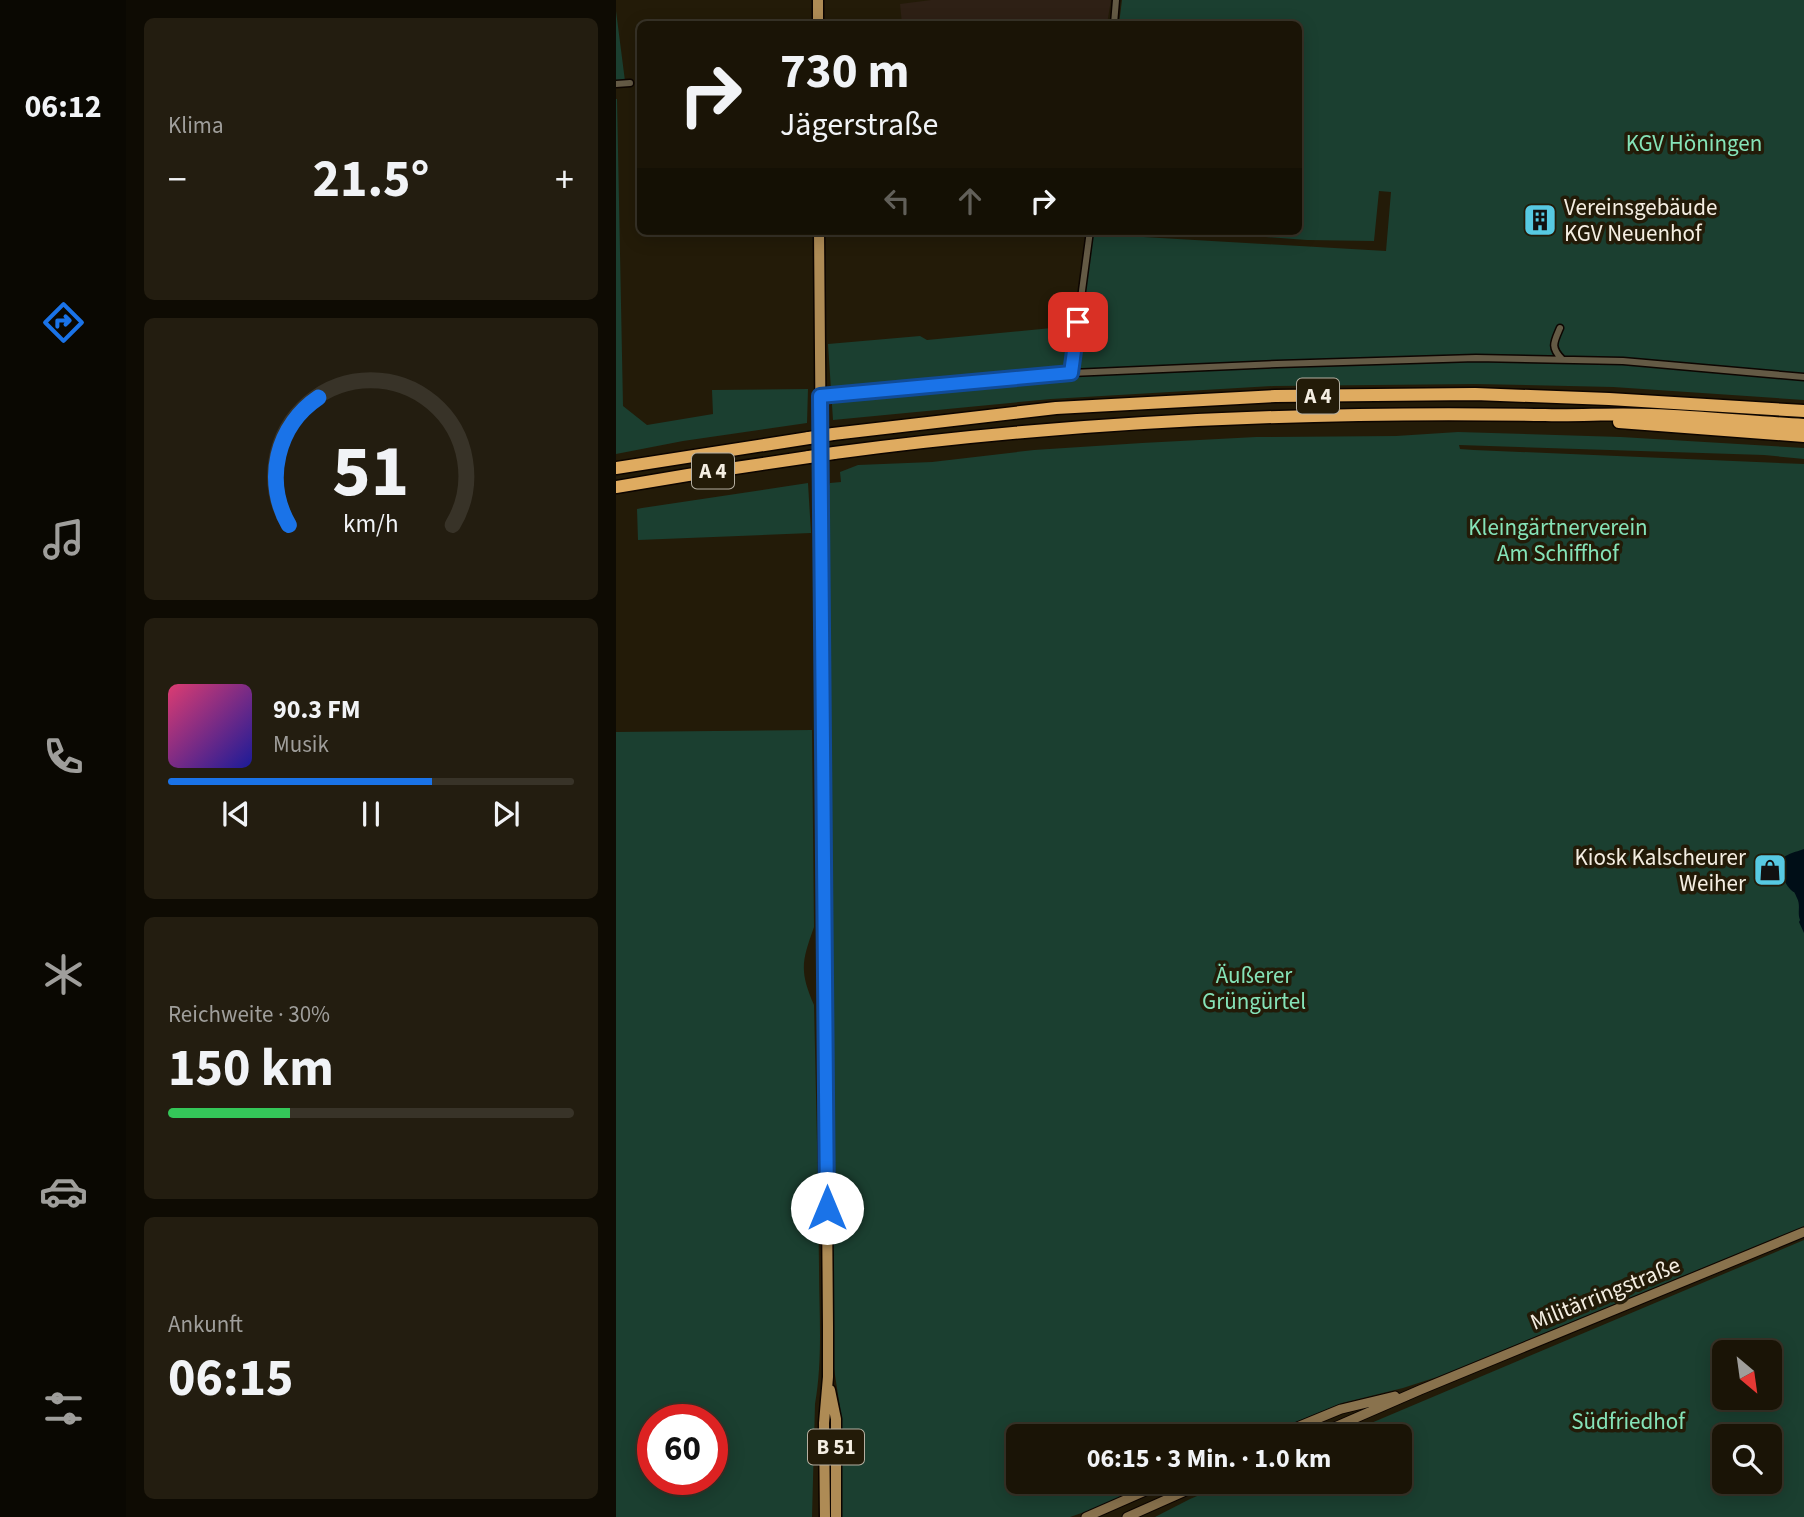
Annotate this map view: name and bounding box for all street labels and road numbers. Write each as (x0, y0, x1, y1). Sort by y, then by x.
road number: A 4 (1297, 378, 1339, 414)
road number: A 4 (692, 454, 734, 489)
street label: Militärringstraße (1525, 1248, 1685, 1339)
road number: B 51 (808, 1430, 864, 1464)

